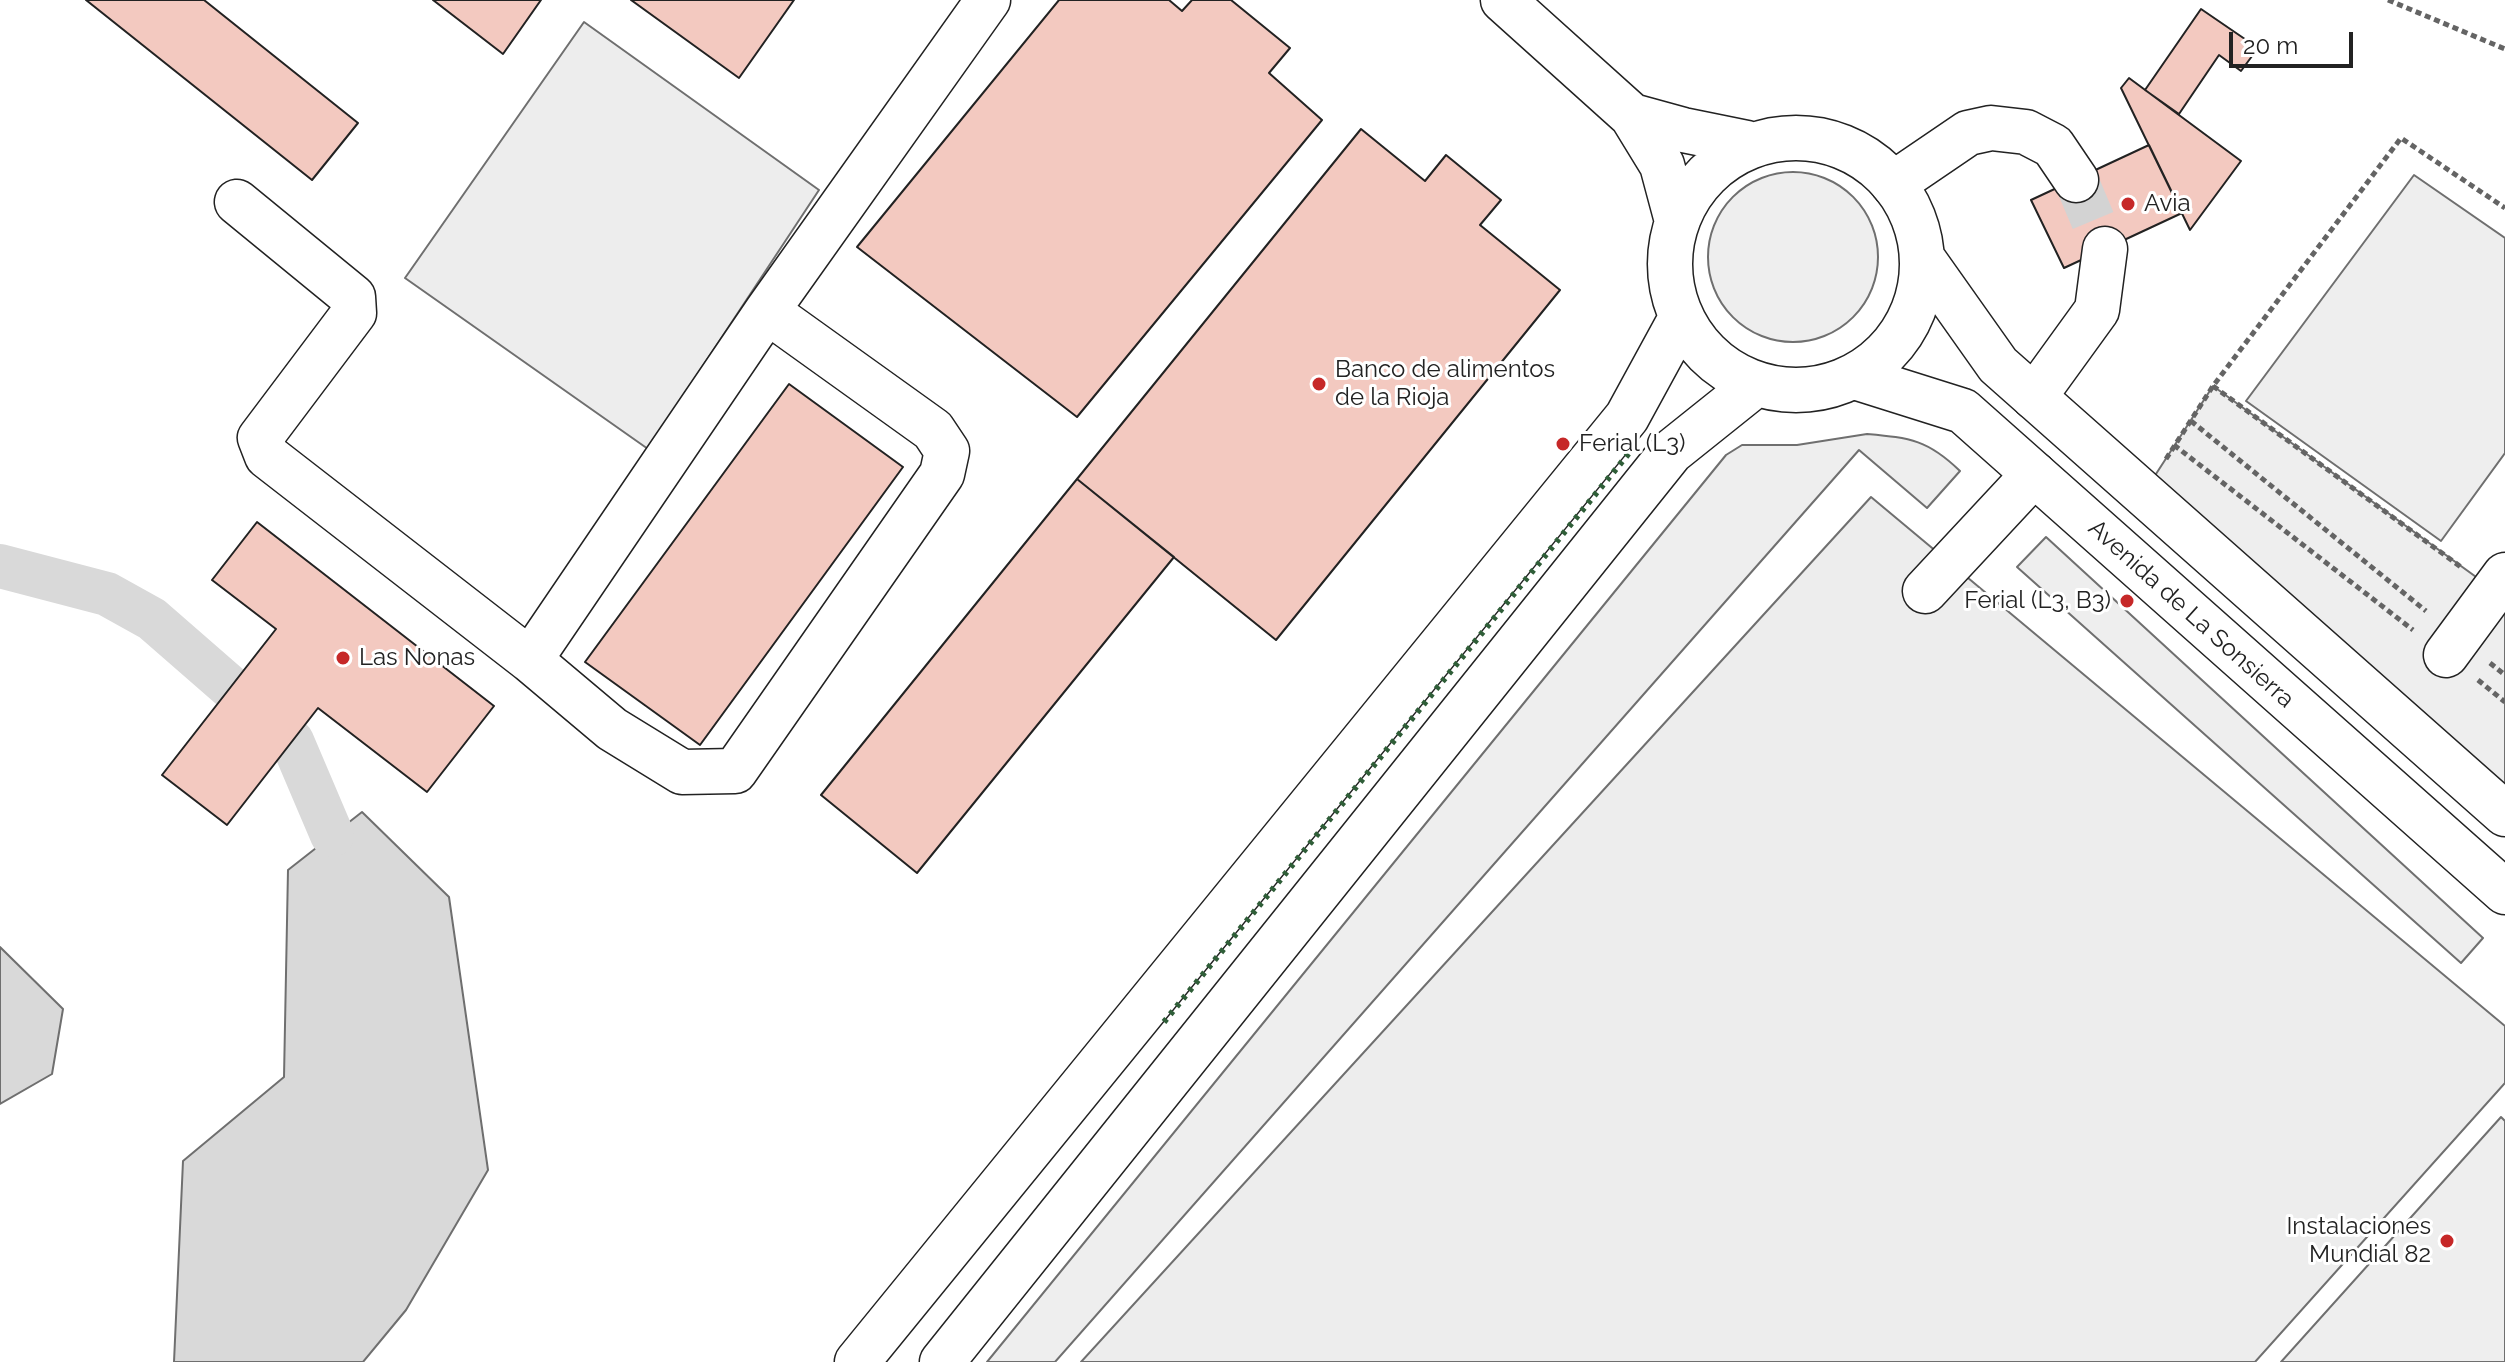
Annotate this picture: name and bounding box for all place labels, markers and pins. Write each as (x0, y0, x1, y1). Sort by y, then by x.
place label: Avia (2144, 190, 2191, 218)
marker: Avia (2119, 195, 2137, 213)
place label: Banco de alimentos de la Rioja (1335, 356, 1555, 412)
marker: Banco de alimentos de la Rioja (1310, 375, 1328, 393)
place label: Ferial (L3) (1579, 430, 1686, 458)
marker: Ferial (L3) (1554, 435, 1572, 453)
place label: Ferial (L3, B3) (1964, 587, 2111, 615)
marker: Ferial (L3, B3) (2118, 592, 2136, 610)
place label: Las Nonas (359, 644, 475, 672)
marker: Las Nonas (334, 649, 352, 667)
place label: Instalaciones Mundial 82 (2286, 1213, 2431, 1269)
marker: Instalaciones Mundial 82 (2438, 1232, 2456, 1250)

